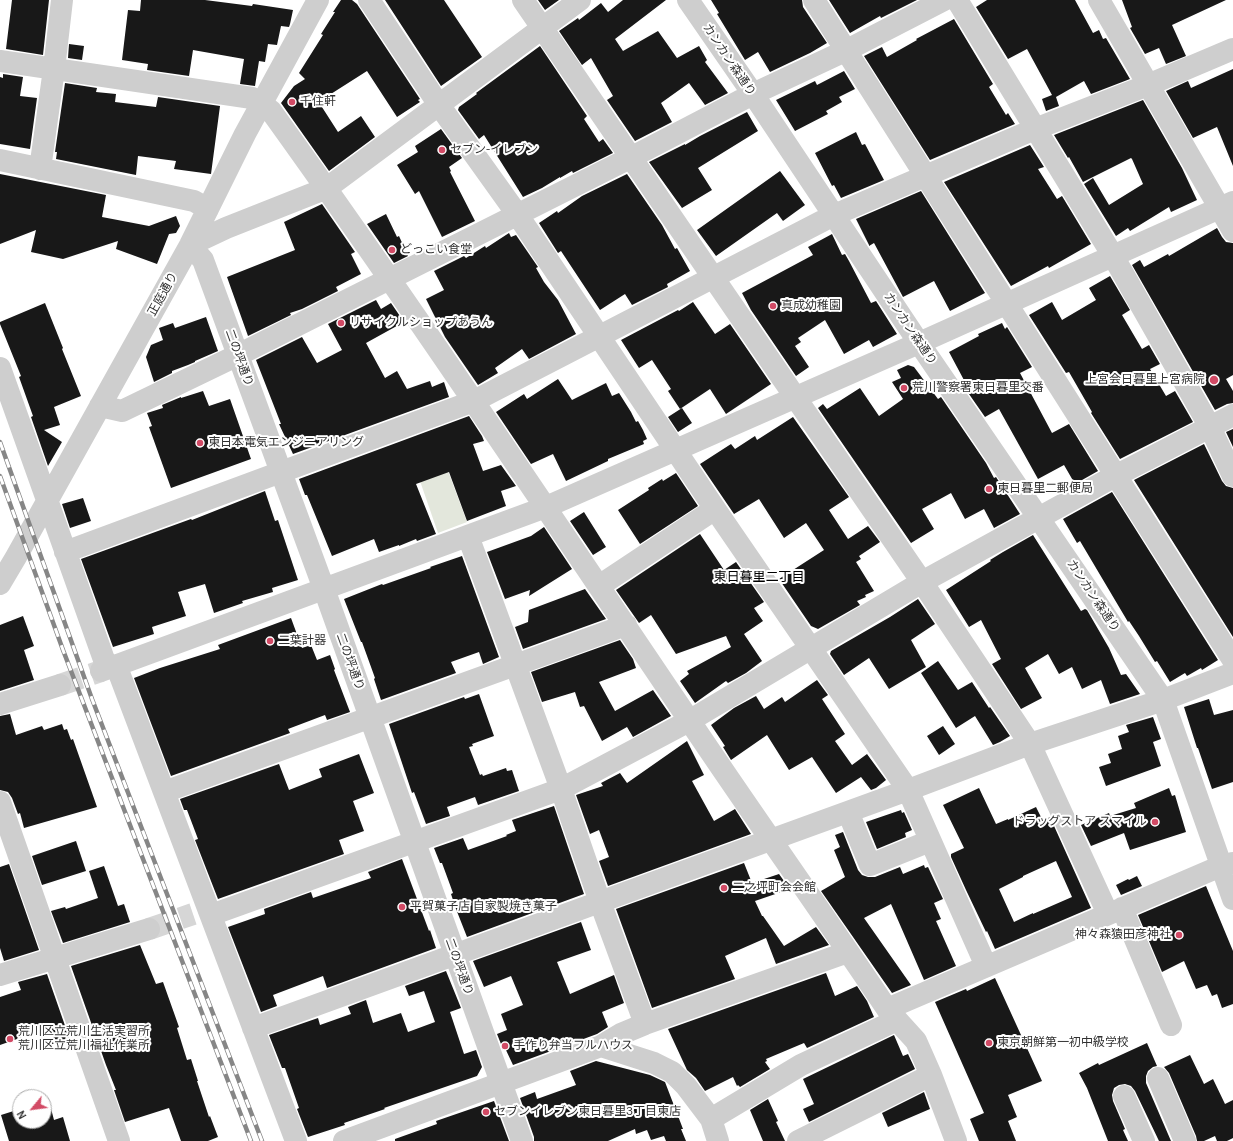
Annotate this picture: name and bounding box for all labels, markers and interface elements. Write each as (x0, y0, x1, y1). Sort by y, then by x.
street label: カンカン森通り (700, 21, 758, 99)
place label: 千住軒 (300, 95, 336, 109)
marker: 千住軒 (287, 97, 297, 107)
place label: セブン-イレブン (450, 143, 538, 157)
marker: セブン-イレブン (437, 145, 447, 155)
place label: どっこい食堂 (400, 243, 472, 257)
marker: どっこい食堂 (387, 245, 397, 255)
street label: 正庭通り (145, 270, 181, 318)
street label: カンカン森通り (881, 290, 939, 368)
place label: 真成幼稚園 (781, 299, 841, 313)
marker: 真成幼稚園 (768, 301, 778, 311)
place label: リサイクルショップあうん (349, 316, 493, 330)
marker: リサイクルショップあうん (336, 318, 346, 328)
street label: 二の坪通り (222, 327, 256, 389)
place label: 上宮会日暮里上宮病院 (1085, 373, 1205, 387)
marker: 上宮会日暮里上宮病院 (1208, 374, 1220, 386)
place label: 荒川警察署東日暮里交番 (912, 381, 1044, 395)
marker: 荒川警察署東日暮里交番 (899, 383, 909, 393)
place label: 東日本電気エンジニアリング (208, 436, 364, 450)
marker: 東日本電気エンジニアリング (195, 438, 205, 448)
place label: 東日暮里二郵便局 (997, 482, 1093, 496)
marker: 東日暮里二郵便局 (984, 484, 994, 494)
street label: カンカン森通り (1064, 557, 1122, 635)
district label: 東日暮里二丁目 (714, 569, 804, 585)
street label: 二の坪通り (333, 631, 367, 693)
place label: 二葉計器 (278, 634, 326, 648)
marker: 二葉計器 (265, 636, 275, 646)
place label: ドラッグストア スマイル (1012, 815, 1147, 829)
marker: ドラッグストア スマイル (1150, 817, 1160, 827)
place label: 二之坪町会会館 (732, 881, 816, 895)
marker: 二之坪町会会館 (719, 883, 729, 893)
place label: 平賀菓子店 自家製焼き菓子 (410, 900, 557, 914)
marker: 平賀菓子店 自家製焼き菓子 (397, 902, 407, 912)
place label: 神々森猿田彦神社 (1075, 928, 1171, 942)
marker: 神々森猿田彦神社 (1174, 930, 1184, 940)
street label: 二の坪通り (442, 936, 476, 998)
place label: 荒川区立荒川生活実習所 荒川区立荒川福祉作業所 (18, 1025, 150, 1053)
marker: 荒川区立荒川生活実習所 荒川区立荒川福祉作業所 (5, 1034, 15, 1044)
place label: 東京朝鮮第一初中級学校 (997, 1036, 1129, 1050)
marker: 東京朝鮮第一初中級学校 (984, 1038, 994, 1048)
place label: 手作り弁当フルハウス (513, 1039, 633, 1053)
marker: 手作り弁当フルハウス (500, 1041, 510, 1051)
north arrow (12, 1089, 52, 1129)
place label: セブンイレブン東日暮里3丁目東店 (494, 1105, 681, 1119)
marker: セブンイレブン東日暮里3丁目東店 (481, 1107, 491, 1117)
text: N (14, 1108, 30, 1121)

